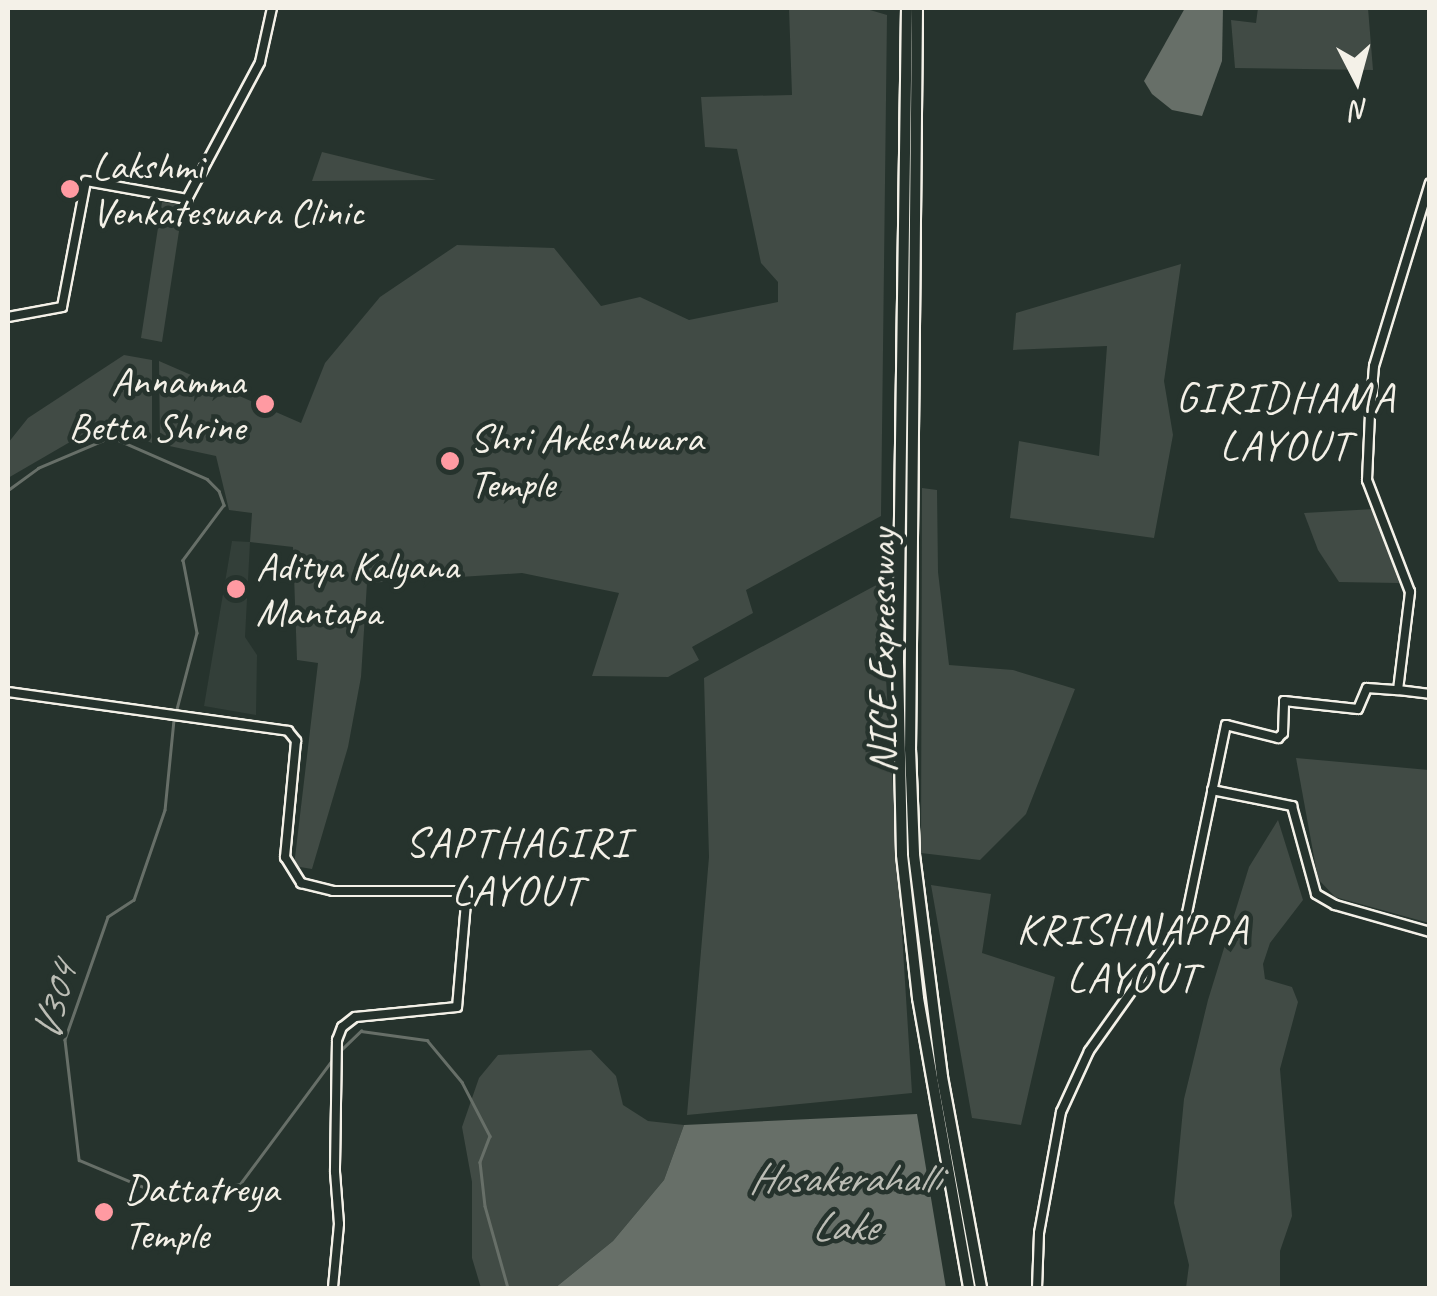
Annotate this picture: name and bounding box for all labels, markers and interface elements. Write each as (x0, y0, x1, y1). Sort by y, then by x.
north arrow (1307, 30, 1407, 130)
text: N (1350, 92, 1371, 129)
place label: Lakshmi Venkateswara Clinic (92, 142, 364, 236)
marker: Lakshmi Venkateswara Clinic (57, 176, 83, 202)
place label: Annamma Betta Shrine (67, 357, 245, 451)
district label: GIRIDHAMA LAYOUT (1178, 373, 1394, 472)
marker: Annamma Betta Shrine (254, 393, 276, 415)
place label: Shri Arkeshwara Temple (470, 414, 702, 508)
marker: Shri Arkeshwara Temple (439, 450, 461, 472)
street label: NICE Expressway (858, 529, 906, 773)
place label: Aditya Kalyana Mantapa (256, 542, 459, 636)
marker: Aditya Kalyana Mantapa (225, 578, 247, 600)
district label: SAPTHAGIRI LAYOUT (406, 818, 630, 916)
district label: KRISHNAPPA LAYOUT (1018, 905, 1248, 1004)
water label: V304 (21, 959, 89, 1047)
water label: Hosakerahalli Lake (749, 1154, 939, 1252)
place label: Dattatreya Temple (124, 1165, 279, 1259)
marker: Dattatreya Temple (93, 1201, 115, 1223)

